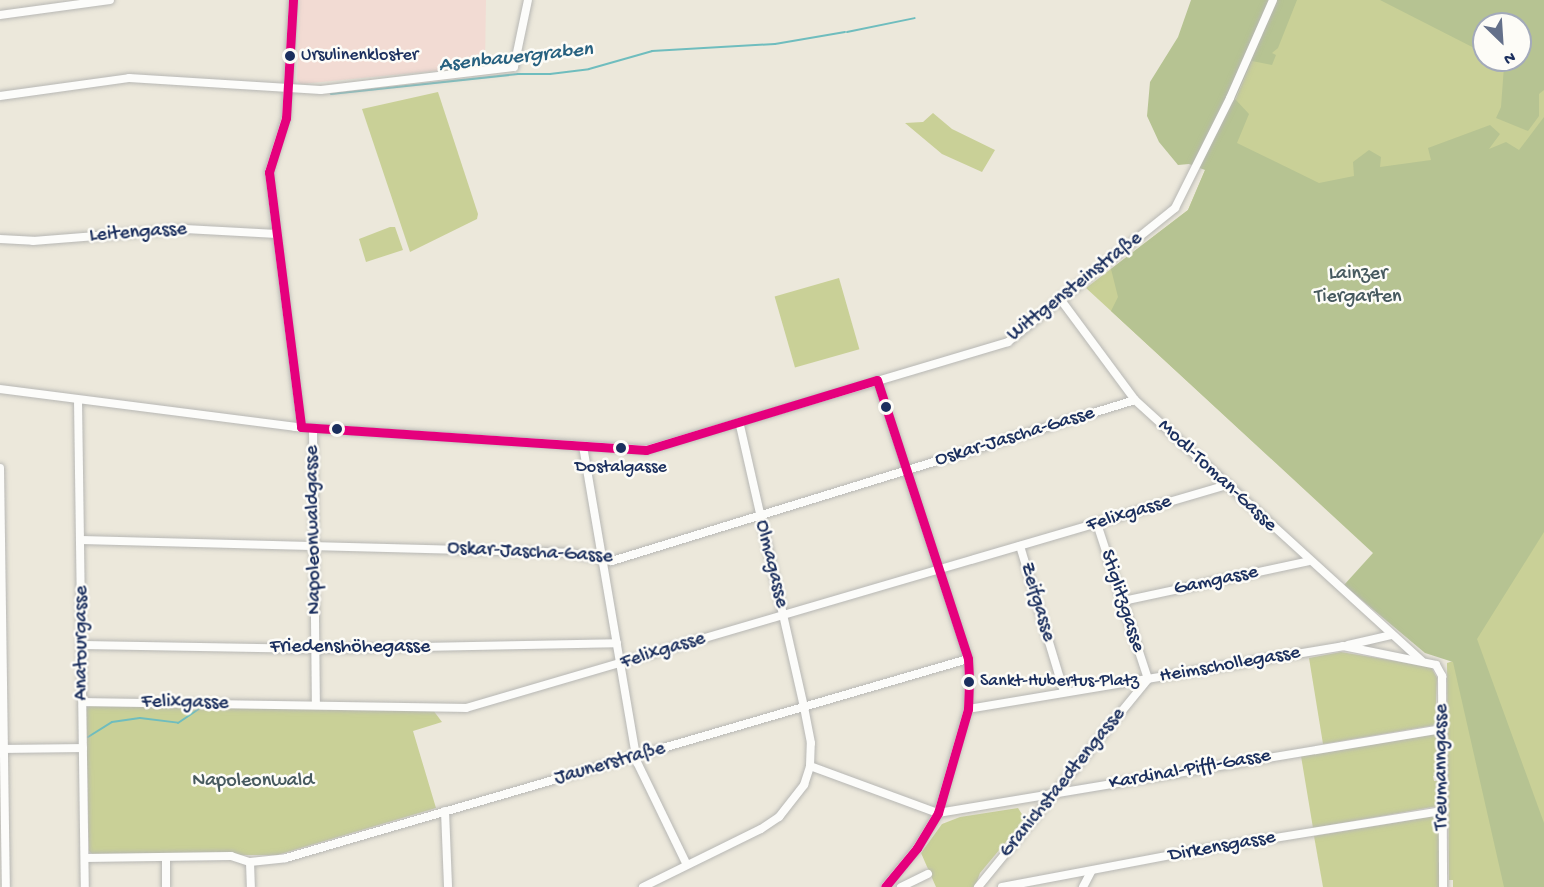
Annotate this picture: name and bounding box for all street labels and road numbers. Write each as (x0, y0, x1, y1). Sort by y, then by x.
street label: Leitengasse (89, 218, 187, 248)
street label: Wittgensteinstraße (1003, 227, 1147, 347)
street label: Oskar-Jascha-Gasse (932, 401, 1098, 473)
street label: Modl-Toman-Gasse (1152, 415, 1282, 537)
street label: Napoleonwaldgasse (301, 445, 327, 615)
street label: Felixgasse (1084, 490, 1174, 538)
street label: Olmagasse (749, 518, 793, 610)
street label: Oskar-Jascha-Gasse (447, 537, 613, 569)
street label: Stiglitzgasse (1094, 547, 1150, 655)
street label: Zeifgasse (1014, 560, 1060, 644)
street label: Gamgasse (1172, 560, 1260, 602)
street label: Anatourgasse (70, 586, 94, 700)
street label: Felixgasse (618, 627, 708, 675)
street label: Friedenshöhegasse (270, 635, 430, 659)
street label: Heimschollegasse (1158, 641, 1302, 689)
street label: Felixgasse (141, 690, 229, 716)
street label: Granichstaedtengasse (995, 703, 1131, 863)
street label: Treumanngasse (1430, 704, 1454, 830)
street label: Jaunerstraße (552, 737, 668, 791)
street label: Kardinal-Piffl-Gasse (1107, 744, 1273, 796)
street label: Dirkensgasse (1167, 826, 1277, 868)

